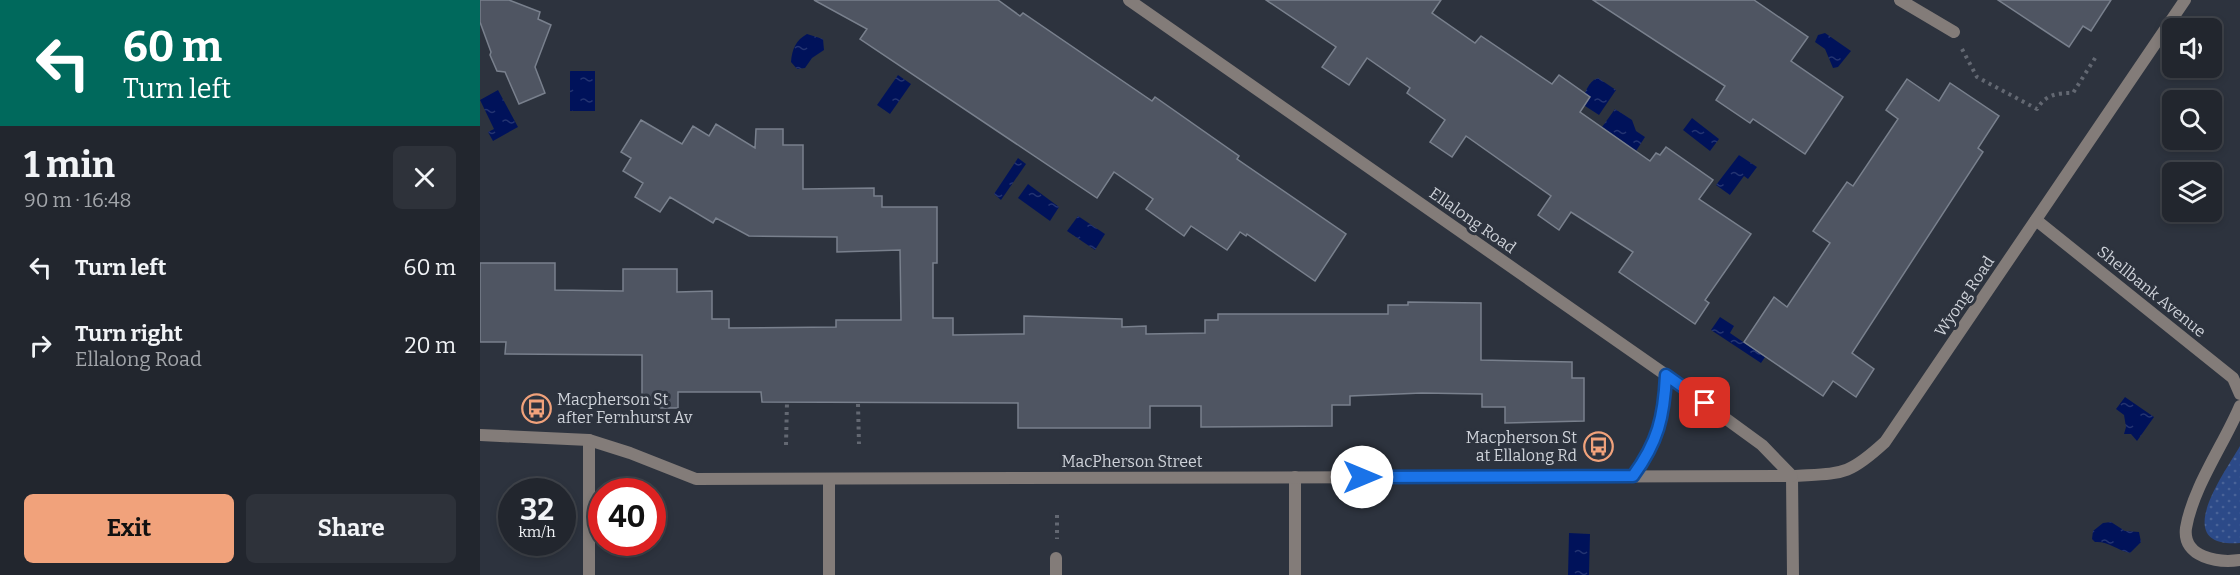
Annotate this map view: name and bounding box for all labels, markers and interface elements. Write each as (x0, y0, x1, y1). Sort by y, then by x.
map controls (2162, 18, 2222, 222)
button: sound (2162, 18, 2222, 78)
text: 60 m (123, 22, 222, 72)
icon: left (24, 24, 102, 102)
text: Turn left (123, 73, 231, 105)
button: search (2162, 90, 2222, 150)
text: 1 min (24, 143, 115, 187)
button: close (393, 146, 456, 209)
button: layers (2162, 162, 2222, 222)
street label: Ellalong Road (1426, 184, 1520, 258)
text: 90 m · 16:48 (24, 188, 132, 212)
street label: Shellbank Avenue (2094, 242, 2210, 341)
icon: left (24, 251, 57, 284)
street label: Wyong Road (1931, 252, 1998, 340)
text: Turn left (75, 254, 167, 281)
text: 60 m (404, 254, 456, 281)
text: Turn right (75, 320, 183, 347)
icon: right (24, 329, 57, 362)
text: 20 m (405, 332, 456, 359)
text: Ellalong Road (75, 347, 202, 371)
pin (1679, 377, 1730, 428)
icon: arrive (1688, 386, 1721, 419)
place label: Macpherson St after Fernhurst Av (557, 390, 693, 427)
bus stop icon: Macpherson St after Fernhurst Av (520, 392, 552, 424)
place label: Macpherson St at Ellalong Rd (1466, 428, 1578, 465)
bus stop icon: Macpherson St at Ellalong Rd (1582, 430, 1614, 462)
position arrow (1330, 445, 1394, 509)
street label: MacPherson Street (1061, 452, 1203, 471)
speed limit sign: 40 (588, 478, 666, 556)
text: 32 (520, 492, 554, 528)
button: Exit (24, 494, 234, 563)
button: Share (246, 494, 456, 563)
text: km/h (518, 523, 556, 541)

